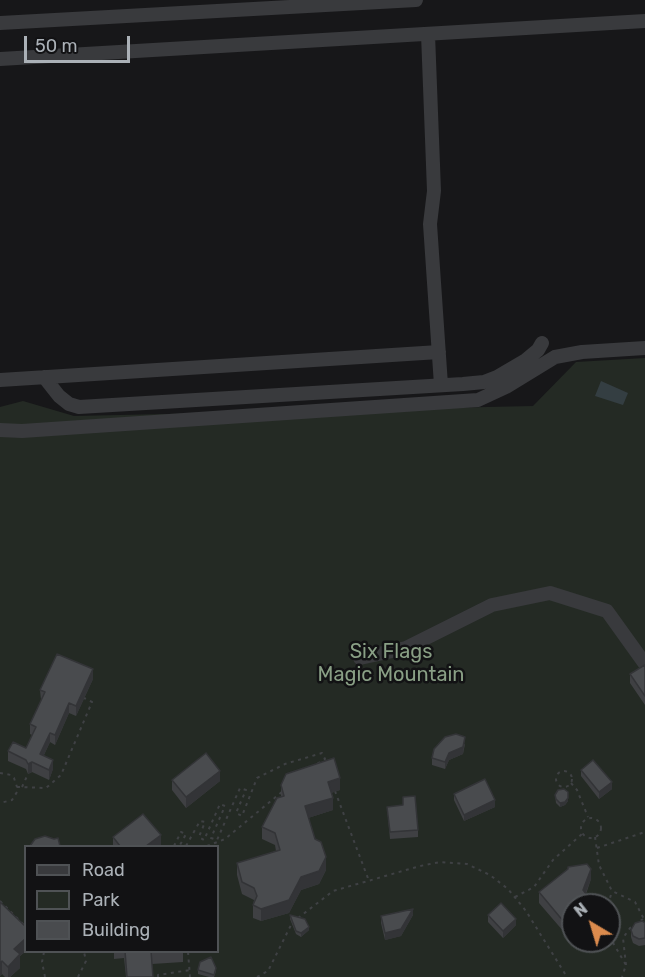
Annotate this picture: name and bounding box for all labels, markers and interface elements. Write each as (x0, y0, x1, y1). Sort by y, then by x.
scale bar (27, 24, 134, 62)
text: 50 m (35, 35, 78, 57)
park label: Six Flags Magic Mountain (318, 640, 464, 687)
legend (24, 845, 219, 953)
text: Road (82, 859, 125, 881)
text: Park (82, 889, 119, 911)
north arrow (561, 893, 621, 953)
text: N (570, 899, 591, 921)
text: Building (82, 919, 150, 941)

